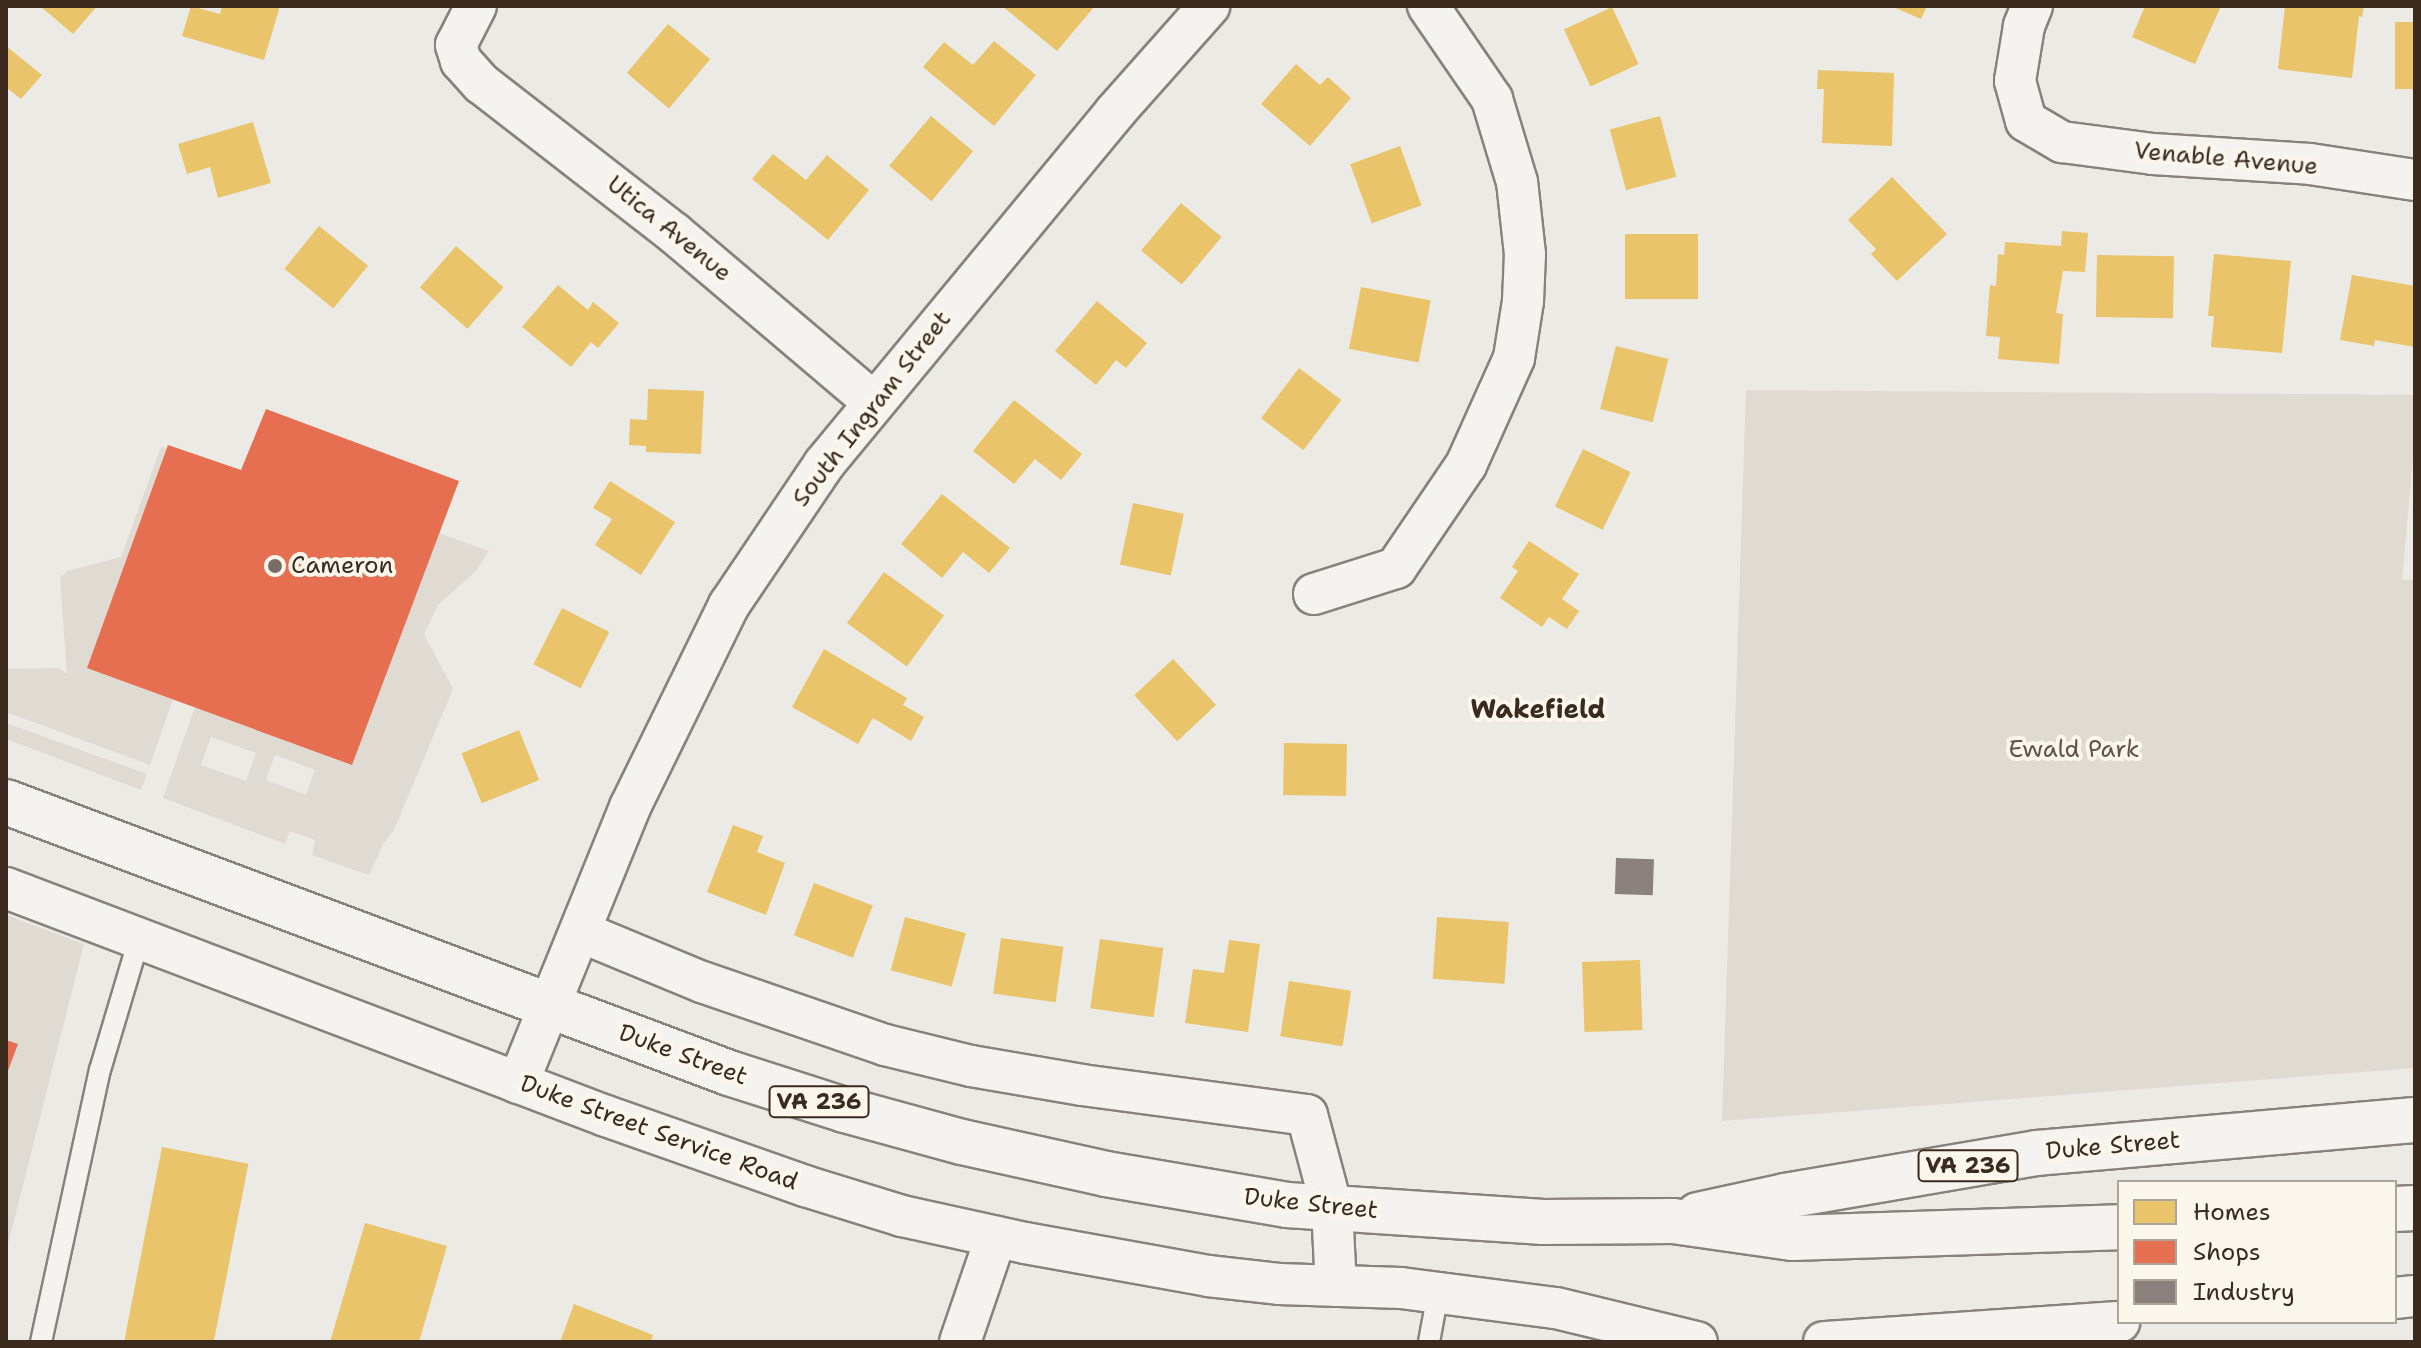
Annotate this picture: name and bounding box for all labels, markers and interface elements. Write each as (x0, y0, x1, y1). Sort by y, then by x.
street label: Venable Avenue (2133, 137, 2319, 181)
street label: Utica Avenue (601, 170, 737, 288)
street label: South Ingram Street (787, 306, 957, 512)
place label: Cameron (291, 552, 393, 580)
marker: Cameron (266, 557, 284, 575)
district label: Wakefield (1470, 693, 1606, 725)
park label: Ewald Park (2009, 736, 2139, 764)
street label: Duke Street (615, 1018, 751, 1092)
street label: Duke Street Service Road (516, 1069, 802, 1197)
road number: VA 236 (767, 1084, 871, 1120)
street label: Duke Street (2045, 1126, 2181, 1166)
road number: VA 236 (1916, 1148, 2020, 1184)
legend (2117, 1180, 2397, 1324)
street label: Duke Street (1242, 1183, 1380, 1225)
text: Homes (2193, 1196, 2271, 1228)
text: Shops (2193, 1236, 2261, 1268)
text: Industry (2193, 1276, 2295, 1308)

